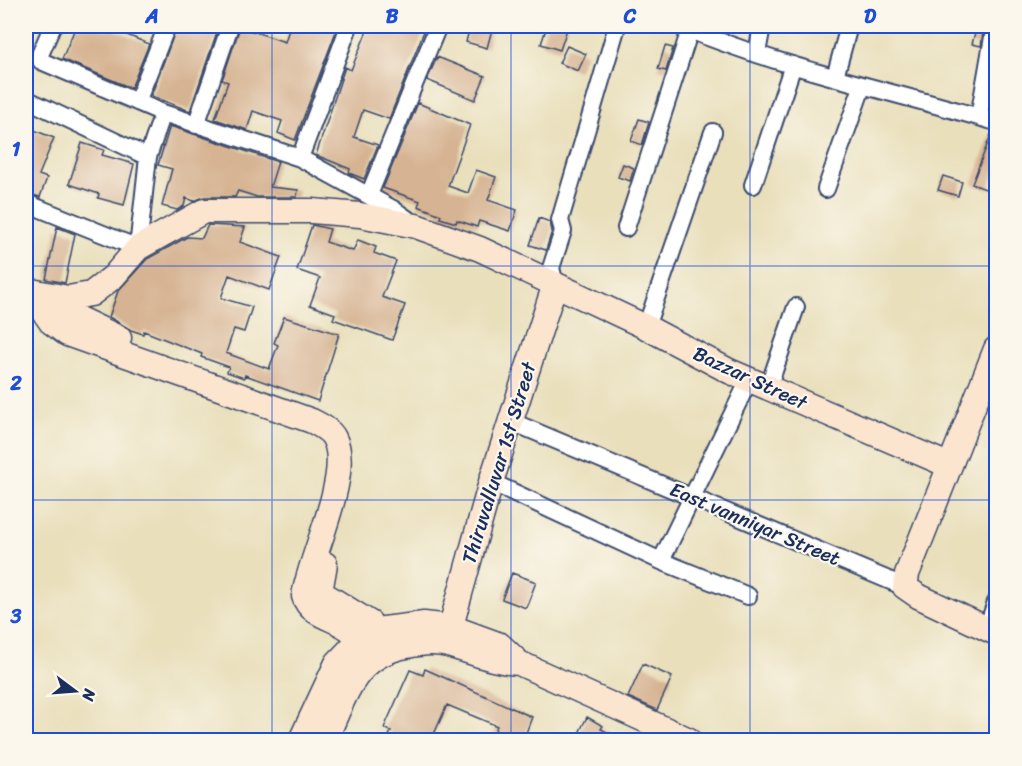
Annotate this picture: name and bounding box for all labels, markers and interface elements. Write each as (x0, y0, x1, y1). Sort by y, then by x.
text: A (144, 0, 159, 34)
text: B (386, 0, 399, 34)
text: C (623, 0, 637, 34)
text: D (864, 0, 877, 34)
text: 1 (12, 132, 21, 167)
street label: Bazzar Street (687, 336, 814, 420)
street label: Thiruvalluvar 1st Street (452, 357, 547, 568)
text: 2 (9, 366, 22, 401)
street label: East vanniyar Street (664, 472, 846, 576)
text: 3 (10, 599, 22, 634)
north arrow (45, 661, 105, 721)
text: N (73, 685, 105, 705)

